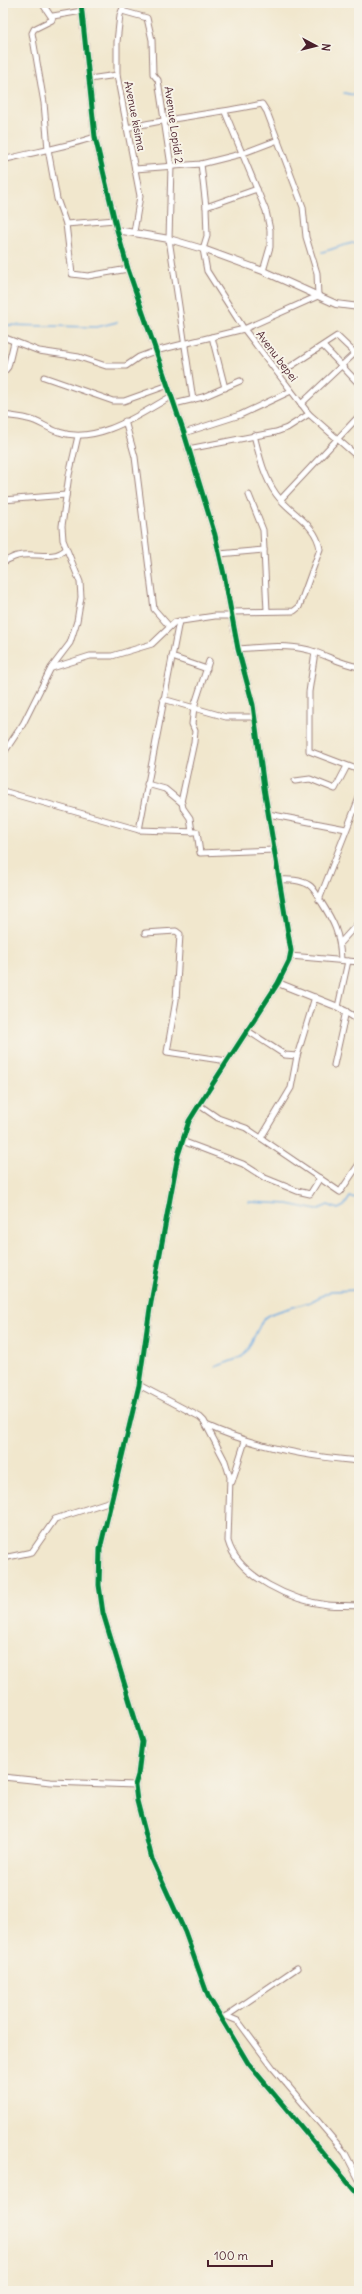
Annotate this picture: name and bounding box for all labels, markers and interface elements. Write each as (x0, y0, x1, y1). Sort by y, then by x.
north arrow (296, 26, 336, 66)
text: N (319, 43, 333, 52)
street label: Avenue kisima (121, 80, 149, 152)
street label: Avenue Lopidi 2 (162, 85, 186, 165)
street label: Avenu bepei (253, 328, 301, 384)
scale bar (208, 2242, 272, 2268)
text: 100 m (214, 2248, 248, 2263)

